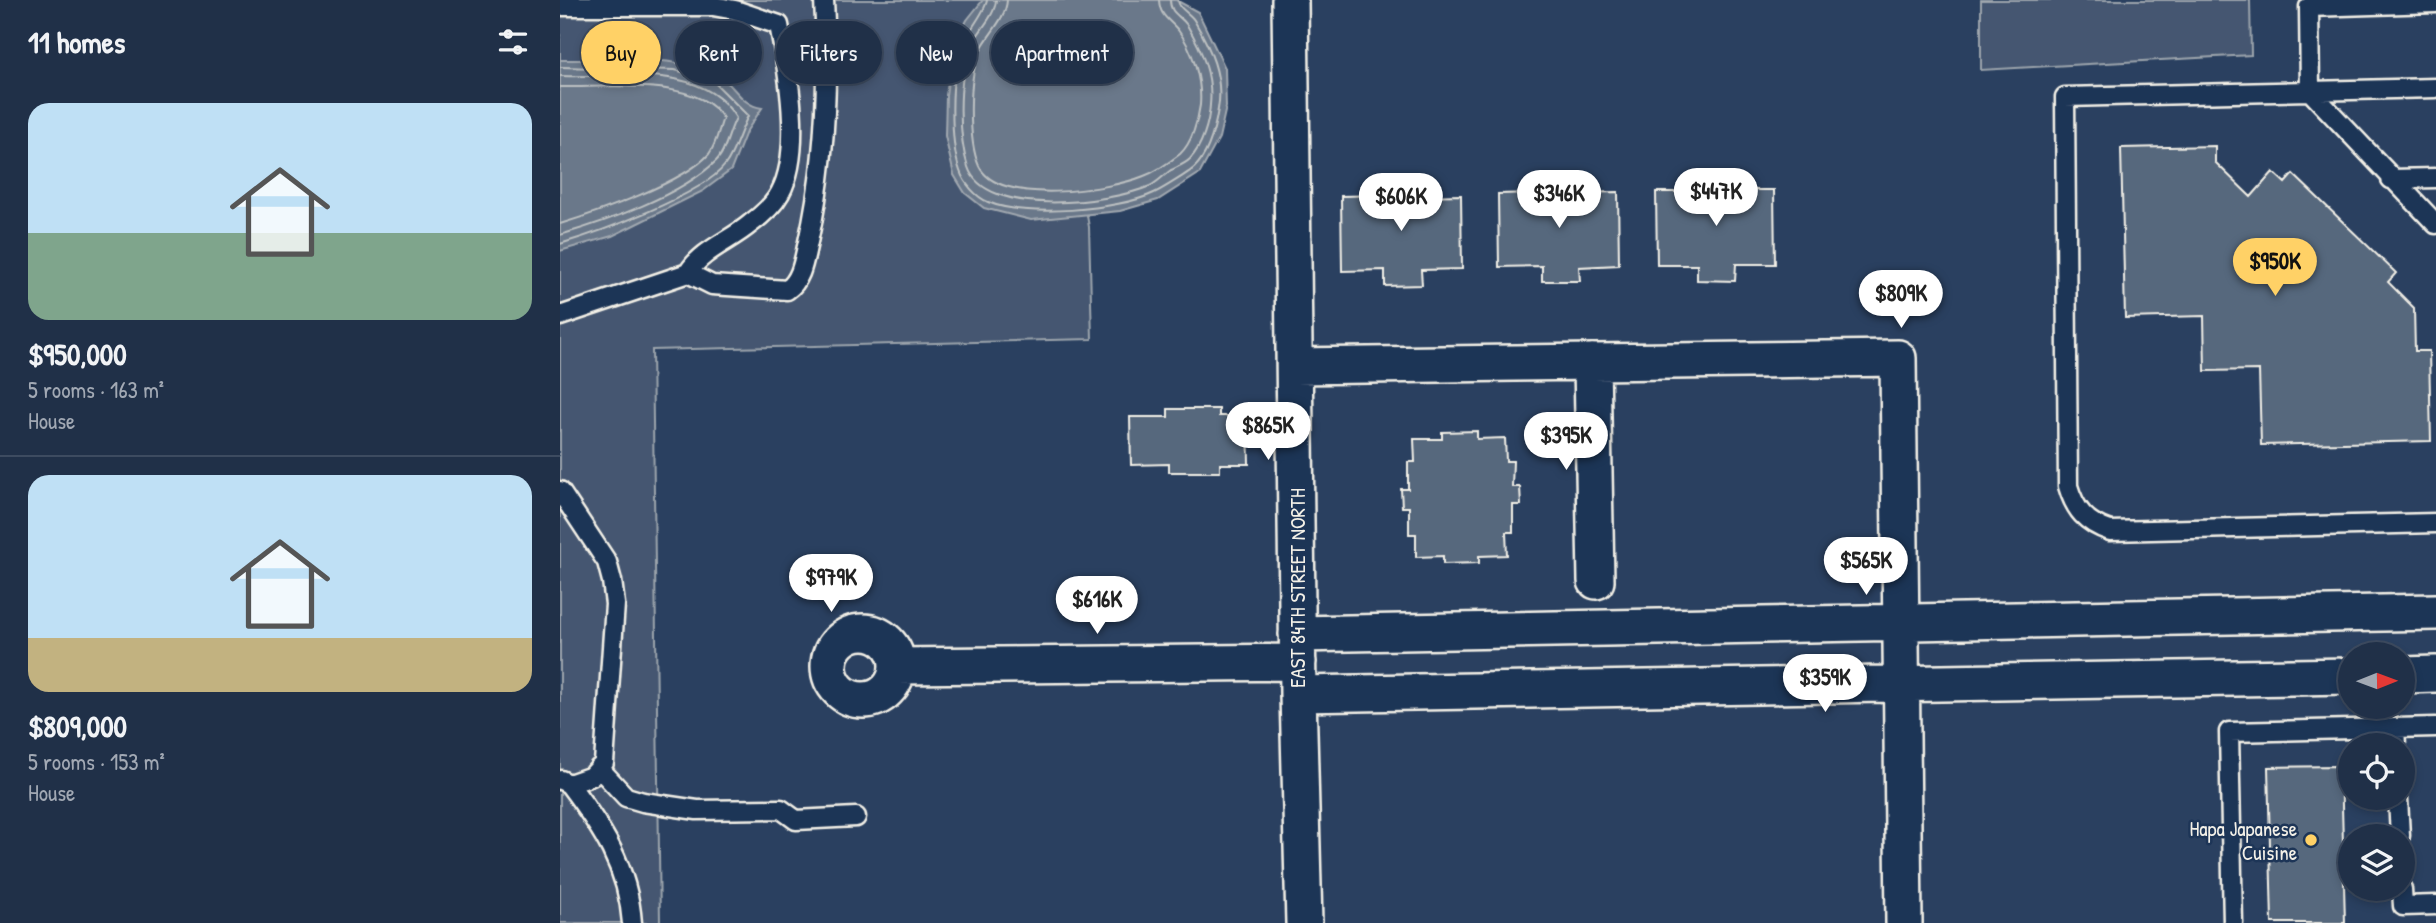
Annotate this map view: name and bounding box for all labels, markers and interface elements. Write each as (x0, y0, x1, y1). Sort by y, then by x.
chip: Buy (581, 21, 661, 84)
chip: Rent (675, 21, 762, 84)
chip: Filters (776, 21, 882, 84)
chip: New (896, 21, 977, 84)
chip: Apartment (991, 21, 1133, 84)
text: 11 homes (28, 22, 125, 62)
icon: filters (494, 23, 532, 61)
icon: home (217, 149, 343, 275)
pin: $447K (1667, 168, 1765, 228)
pin: $346K (1510, 170, 1608, 230)
pin: $606K (1352, 174, 1450, 233)
text: $447K (1690, 175, 1742, 206)
text: $346K (1533, 177, 1585, 208)
text: $606K (1375, 180, 1427, 211)
pin: $950K (2226, 238, 2324, 298)
text: $950K (2249, 245, 2301, 276)
pin: $809K (1852, 270, 1950, 330)
text: $809K (1875, 277, 1927, 308)
text: $950,000 (28, 334, 127, 374)
text: 5 rooms · 163 m² (28, 374, 164, 405)
pin: $865K (1219, 402, 1317, 462)
text: House (28, 405, 75, 436)
text: $865K (1242, 409, 1294, 440)
pin: $395K (1517, 412, 1615, 472)
text: $395K (1540, 419, 1592, 450)
street label: EAST 84TH STREET NORTH (1283, 488, 1312, 688)
icon: home (217, 521, 343, 647)
pin: $565K (1817, 538, 1915, 597)
text: $565K (1840, 544, 1892, 575)
pin: $979K (782, 554, 880, 614)
text: $979K (805, 561, 857, 592)
pin: $616K (1048, 576, 1146, 636)
text: $616K (1072, 583, 1122, 614)
north arrow (2338, 642, 2415, 719)
map controls (2338, 642, 2415, 901)
pin: $359K (1776, 654, 1874, 714)
text: $359K (1799, 661, 1851, 692)
text: $809,000 (28, 706, 127, 746)
button: locate (2338, 733, 2415, 810)
text: 5 rooms · 153 m² (28, 746, 165, 777)
text: House (28, 777, 75, 808)
place label: Hapa Japanese Cuisine (2189, 814, 2297, 867)
button: layers (2338, 824, 2415, 901)
marker: Hapa Japanese Cuisine (2303, 832, 2319, 848)

